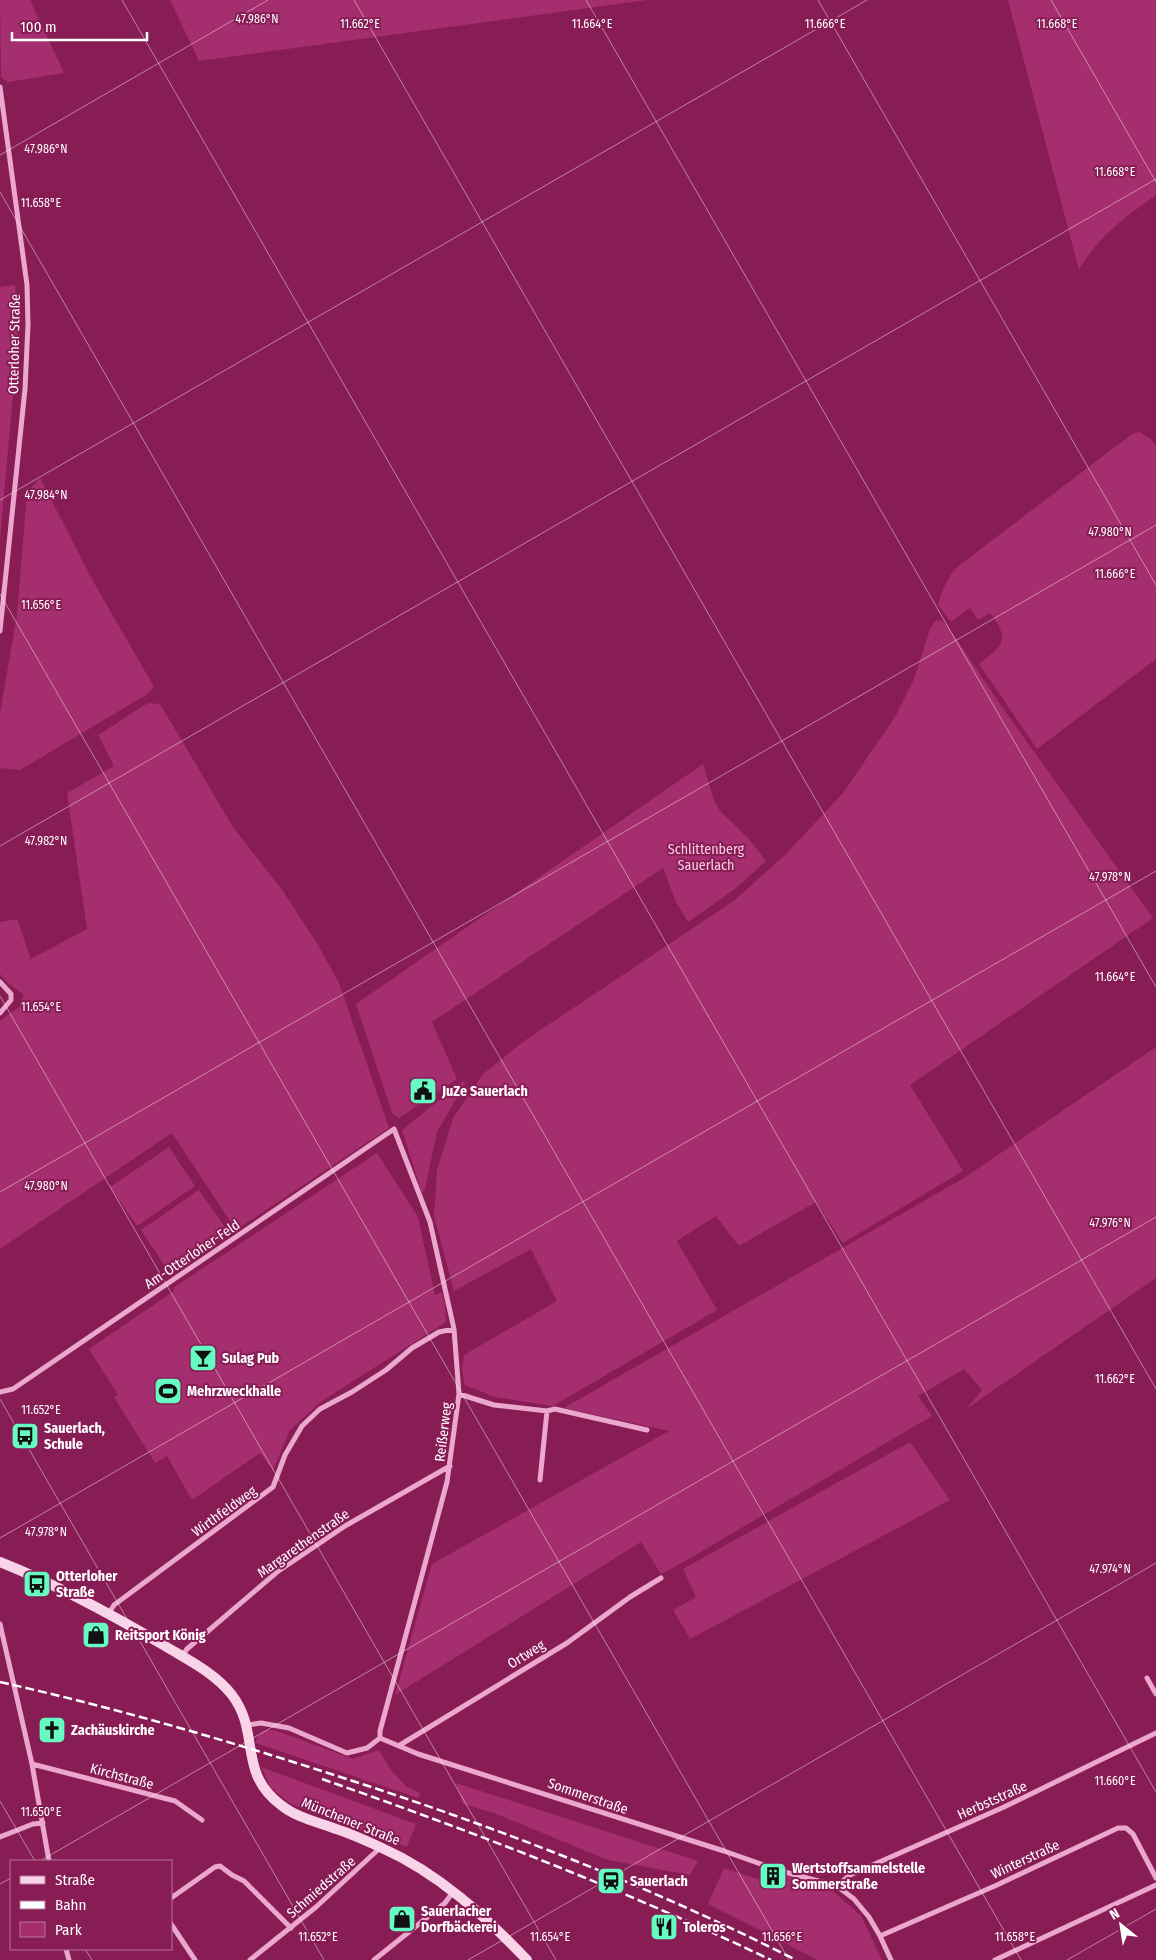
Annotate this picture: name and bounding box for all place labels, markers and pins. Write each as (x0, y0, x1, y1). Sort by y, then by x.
public building icon: JuZe Sauerlach (408, 1076, 438, 1106)
place label: JuZe Sauerlach (441, 1083, 528, 1100)
bar icon: Sulag Pub (188, 1343, 218, 1373)
place label: Sulag Pub (222, 1350, 280, 1367)
sports icon: Mehrzweckhalle (153, 1376, 183, 1406)
place label: Mehrzweckhalle (187, 1383, 281, 1400)
place label: Sauerlach, Schule (44, 1420, 105, 1453)
bus stop icon: Sauerlach, Schule (10, 1421, 40, 1451)
place label: Otterloher Straße (56, 1568, 118, 1601)
bus stop icon: Otterloher Straße (22, 1569, 52, 1599)
shop icon: Reitsport König (81, 1620, 111, 1650)
place label: Reitsport König (115, 1627, 206, 1644)
church icon: Zachäuskirche (37, 1715, 67, 1745)
place label: Zachäuskirche (71, 1722, 155, 1739)
place label: Wertstoffsammelstelle Sommerstraße (792, 1860, 925, 1893)
building icon: Wertstoffsammelstelle Sommerstraße (758, 1861, 788, 1891)
station icon: Sauerlach (596, 1866, 626, 1896)
place label: Sauerlach (630, 1873, 688, 1890)
place label: Sauerlacher Dorfbäckerei (421, 1903, 497, 1936)
shop icon: Sauerlacher Dorfbäckerei (387, 1904, 417, 1934)
restaurant icon: Toleros (649, 1912, 679, 1942)
place label: Toleros (683, 1919, 726, 1936)

